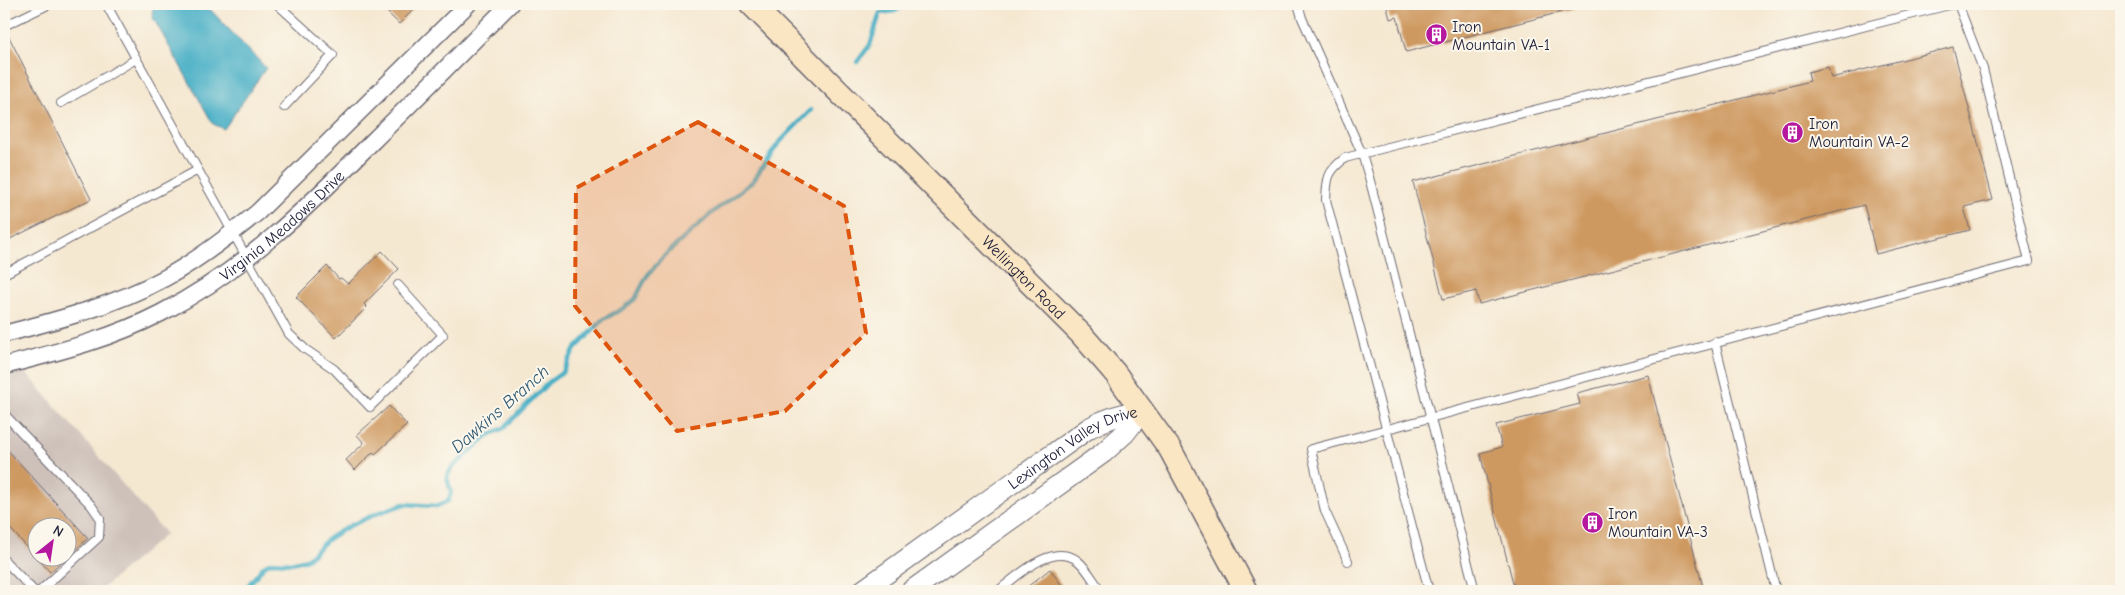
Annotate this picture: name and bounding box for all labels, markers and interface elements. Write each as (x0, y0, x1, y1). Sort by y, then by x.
place label: Iron Mountain VA-1 (1452, 18, 1550, 54)
building icon: Iron Mountain VA-1 (1424, 23, 1448, 47)
place label: Iron Mountain VA-2 (1809, 115, 1909, 151)
building icon: Iron Mountain VA-2 (1781, 120, 1805, 144)
street label: Virginia Meadows Drive (217, 167, 348, 285)
street label: Wellington Road (978, 232, 1069, 323)
water label: Dawkins Branch (447, 361, 554, 458)
street label: Lexington Valley Drive (1005, 403, 1139, 493)
place label: Iron Mountain VA-3 (1608, 505, 1708, 541)
building icon: Iron Mountain VA-3 (1580, 510, 1604, 534)
north arrow (28, 518, 78, 568)
text: N (50, 522, 66, 541)

